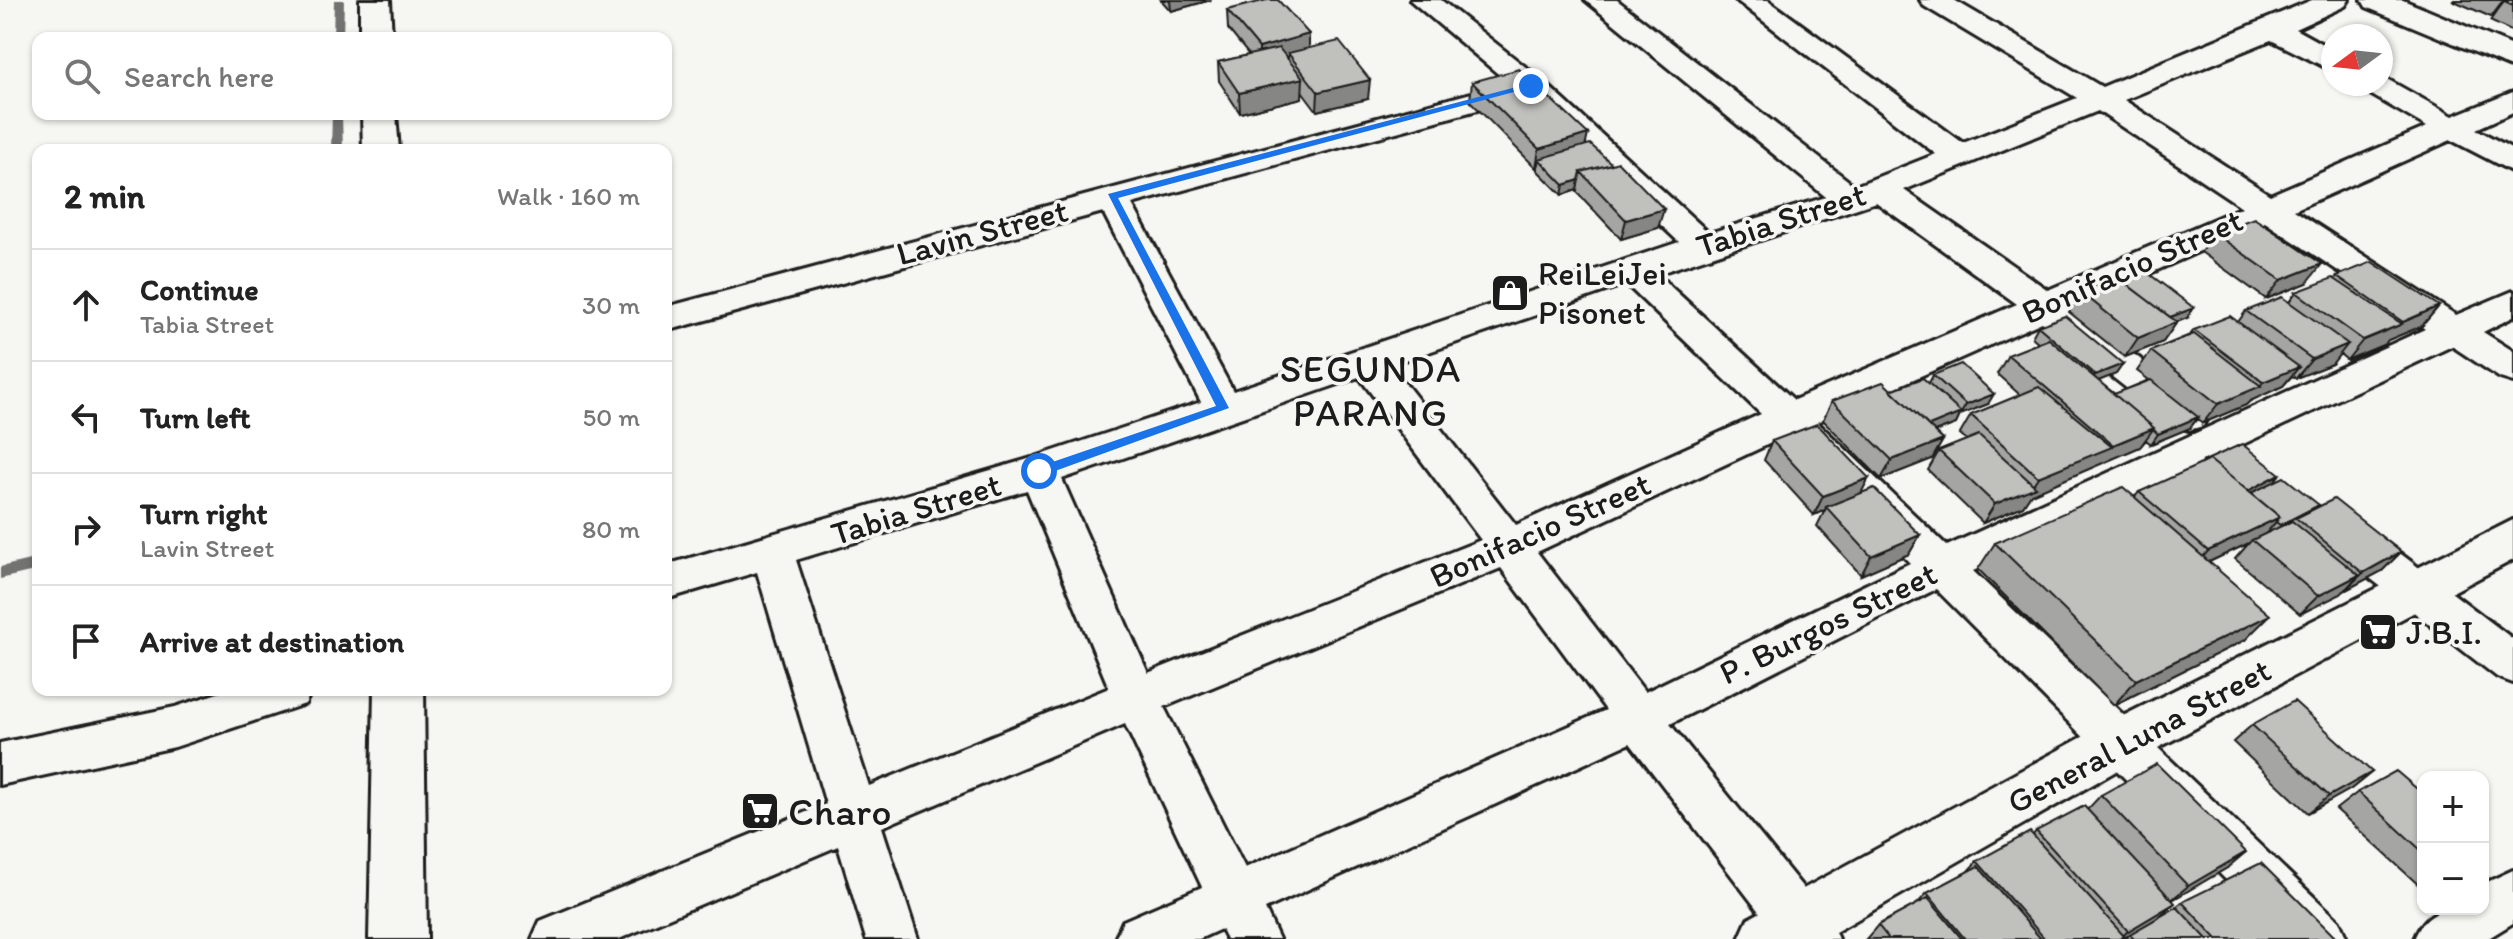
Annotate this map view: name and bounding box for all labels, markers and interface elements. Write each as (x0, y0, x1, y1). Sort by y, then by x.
north arrow (2321, 24, 2393, 96)
search box (32, 32, 672, 120)
icon: search (60, 54, 104, 98)
text: Search here (124, 58, 274, 95)
route end (1513, 68, 1549, 104)
street label: Tabia Street (1691, 173, 1871, 267)
text: 2 min (64, 176, 145, 217)
text: Walk · 160 m (497, 180, 640, 212)
street label: Lavin Street (892, 189, 1072, 275)
street label: Bonifacio Street (2015, 199, 2249, 333)
place label: ReiLeiJei Pisonet (1538, 253, 1667, 333)
text: Continue (140, 271, 259, 308)
shop icon: ReiLeiJei Pisonet (1489, 272, 1531, 314)
icon: ahead (64, 283, 108, 327)
text: 30 m (582, 289, 640, 321)
text: Tabia Street (140, 308, 274, 340)
district label: SEGUNDA PARANG (1280, 346, 1462, 436)
icon: left (64, 395, 108, 439)
text: Turn left (140, 399, 251, 436)
text: 50 m (583, 401, 640, 433)
route start (1021, 453, 1057, 489)
street label: Bonifacio Street (1423, 463, 1657, 597)
street label: Tabia Street (826, 464, 1006, 554)
text: Turn right (140, 495, 268, 532)
icon: right (64, 507, 108, 551)
text: 80 m (582, 513, 640, 545)
text: Lavin Street (140, 532, 274, 564)
street label: P. Burgos Street (1713, 553, 1943, 693)
supermarket icon: J.B.I. (2357, 611, 2399, 653)
place label: J.B.I. (2406, 612, 2482, 653)
icon: arrive (64, 619, 108, 663)
text: Arrive at destination (140, 623, 404, 660)
street label: General Luna Street (2000, 649, 2278, 823)
map controls (2417, 771, 2489, 915)
button: + (2417, 771, 2489, 843)
place label: Charo (788, 787, 891, 835)
supermarket icon: Charo (739, 790, 781, 832)
button: − (2417, 843, 2489, 915)

